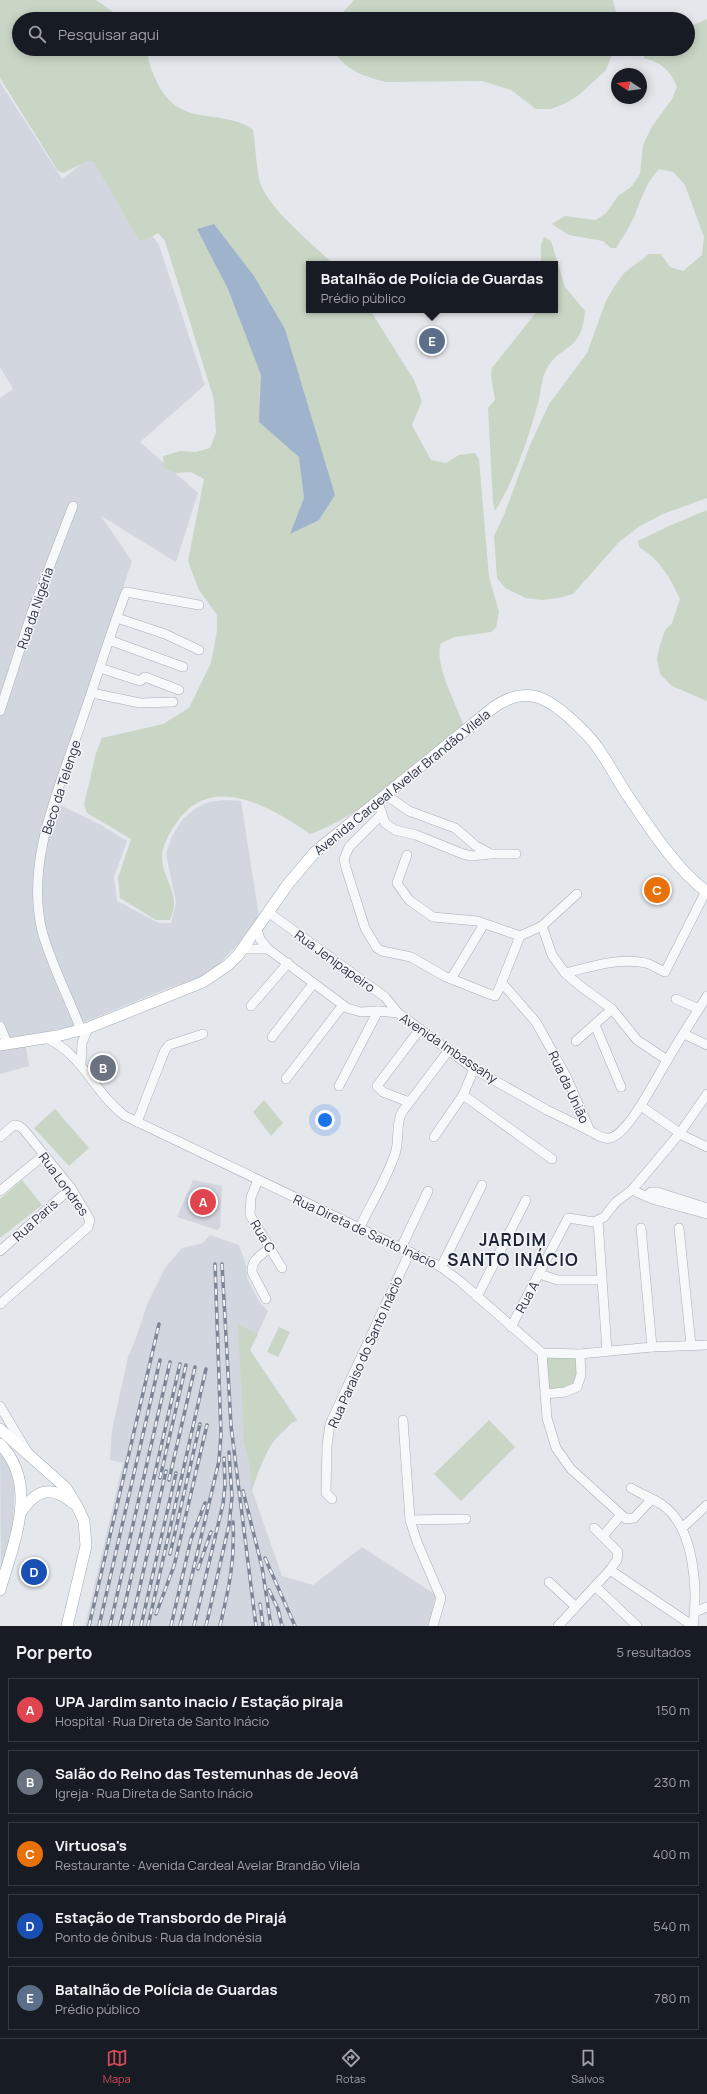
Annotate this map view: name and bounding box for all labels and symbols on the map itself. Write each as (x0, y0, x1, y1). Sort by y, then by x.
north arrow (611, 68, 647, 104)
pin: E (419, 326, 445, 356)
street label: Rua da Nigéria (13, 565, 57, 651)
street label: Avenida Cardeal Avelar Brandão Vilela (310, 705, 494, 859)
street label: Beco da Telenge (37, 737, 85, 836)
pin: C (644, 875, 670, 905)
street label: Rua Jenipapeiro (291, 926, 379, 997)
street label: Avenida Imbassahy (397, 1009, 501, 1087)
street label: Rua da União (544, 1048, 594, 1126)
pin: B (90, 1053, 116, 1083)
your location (315, 1110, 335, 1130)
street label: Rua Londres (35, 1149, 93, 1220)
pin: A (190, 1187, 216, 1217)
street label: Rua Direta de Santo Inácio (290, 1190, 440, 1272)
street label: Rua Paris (9, 1195, 62, 1245)
street label: Rua C (246, 1216, 280, 1256)
district label: JARDIM SANTO INÁCIO (447, 1228, 579, 1271)
street label: Rua Paraiso do Santo Inâcio (323, 1273, 407, 1431)
street label: Rua A (511, 1278, 543, 1316)
pin: D (21, 1557, 47, 1587)

